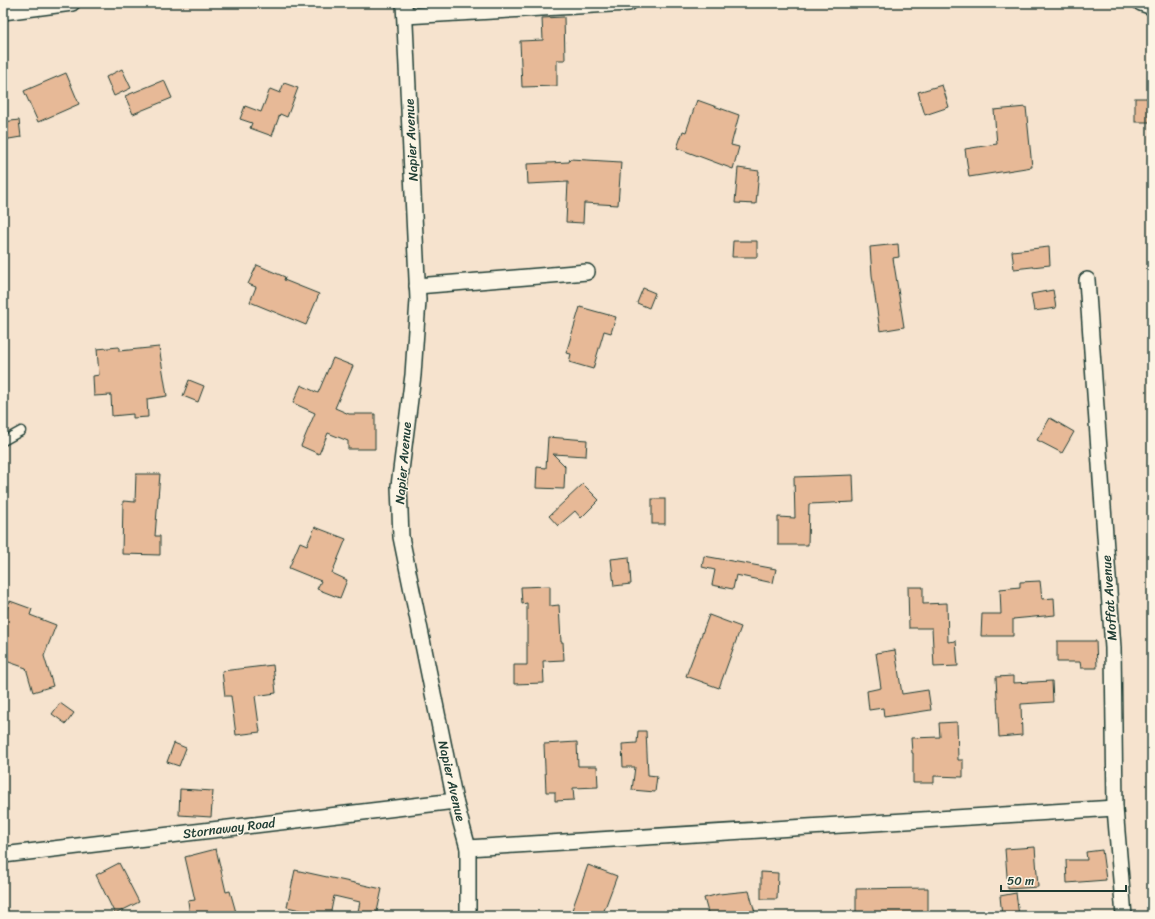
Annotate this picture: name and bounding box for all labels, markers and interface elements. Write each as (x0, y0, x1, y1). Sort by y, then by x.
street label: Napier Avenue (397, 98, 425, 182)
street label: Napier Avenue (388, 421, 418, 505)
street label: Moffat Avenue (1095, 554, 1123, 642)
street label: Napier Avenue (432, 738, 472, 824)
street label: Stornaway Road (182, 811, 278, 845)
scale bar (1001, 867, 1126, 893)
text: 50 m (1007, 870, 1034, 892)

